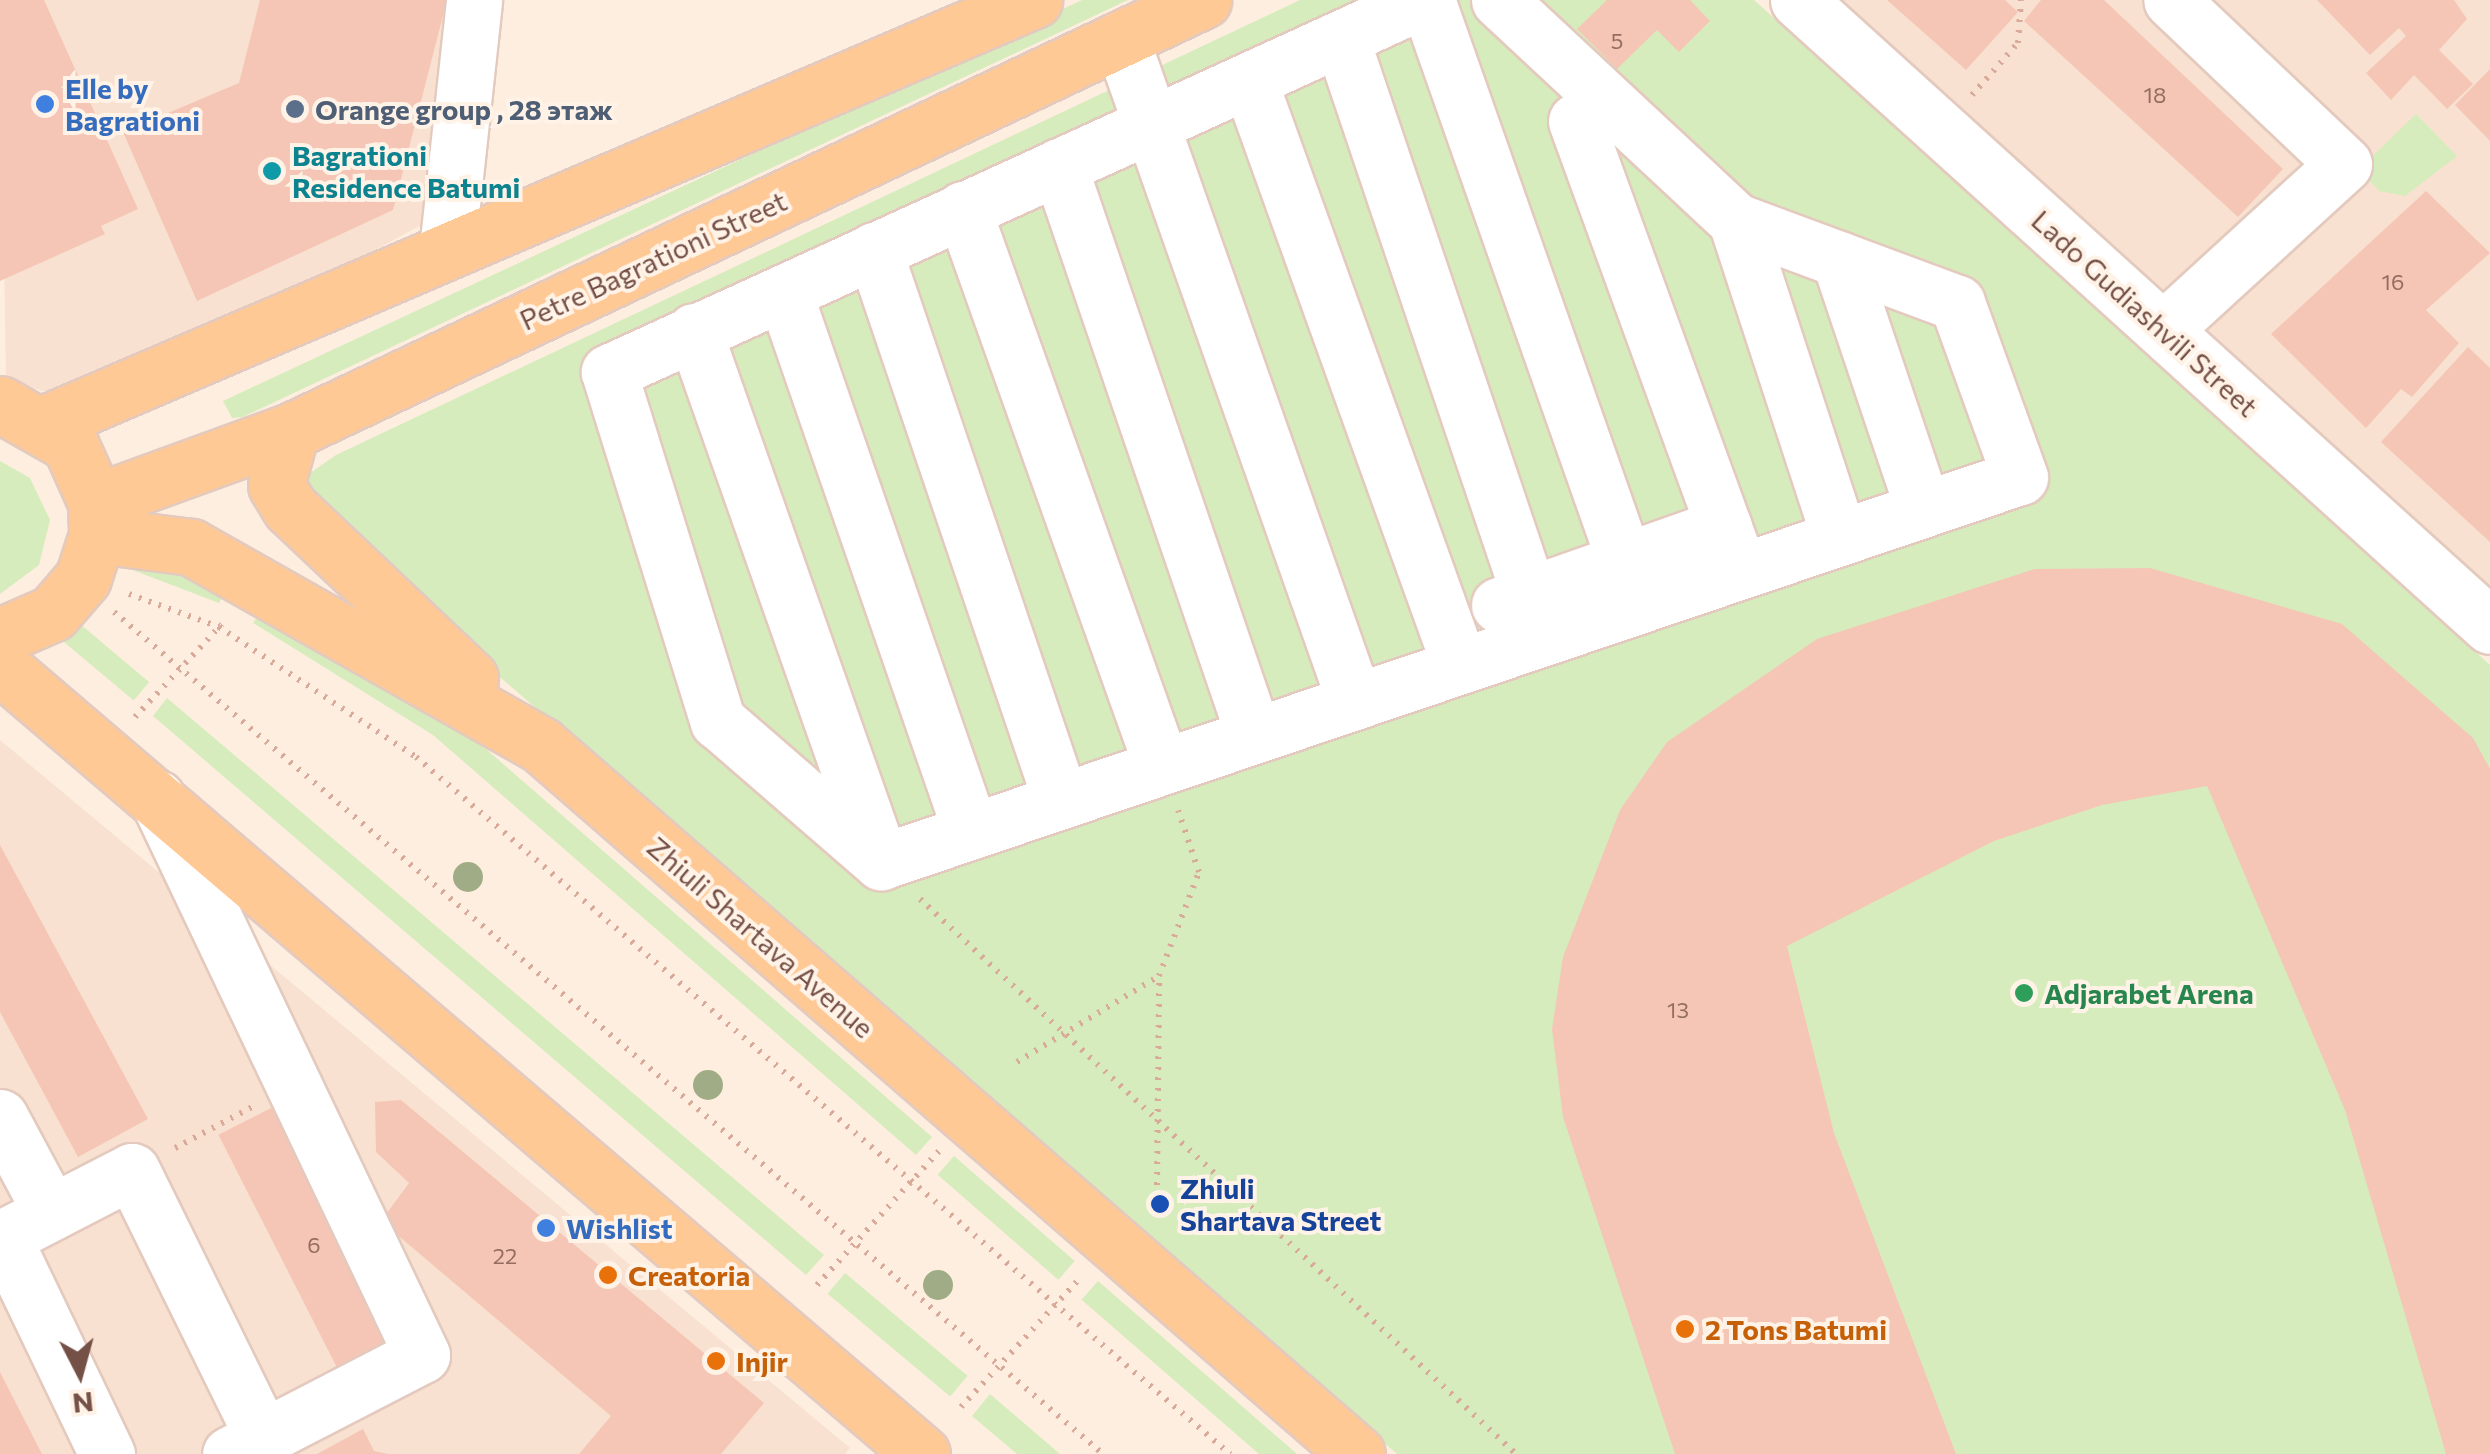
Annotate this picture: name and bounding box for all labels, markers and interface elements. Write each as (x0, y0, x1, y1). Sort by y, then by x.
house number: 5 (1611, 28, 1623, 54)
place label: Elle by Bagrationi (65, 71, 200, 137)
house number: 18 (2144, 82, 2166, 108)
place label: Orange group , 28 этаж (315, 92, 613, 126)
marker: Elle by Bagrationi (34, 93, 56, 115)
marker: Orange group , 28 этаж (284, 98, 306, 120)
place label: Bagrationi Residence Batumi (292, 138, 520, 204)
marker: Bagrationi Residence Batumi (261, 160, 283, 182)
street label: Petre Bagrationi Street (514, 183, 792, 337)
street label: Lado Gudiashvili Street (2025, 203, 2265, 423)
house number: 16 (2382, 269, 2404, 295)
street label: Zhiuli Shartava Avenue (641, 830, 881, 1044)
place label: Adjarabet Arena (2044, 976, 2254, 1010)
marker: Adjarabet Arena (2013, 982, 2035, 1004)
house number: 13 (1667, 997, 1689, 1023)
place label: Zhiuli Shartava Street (1180, 1171, 1381, 1237)
marker: Zhiuli Shartava Street (1149, 1193, 1171, 1215)
place label: Wishlist (566, 1211, 672, 1245)
marker: Wishlist (535, 1217, 557, 1239)
house number: 6 (307, 1232, 321, 1258)
house number: 22 (493, 1243, 517, 1269)
place label: Creatoria (628, 1258, 750, 1292)
marker: Creatoria (597, 1264, 619, 1286)
place label: 2 Tons Batumi (1705, 1312, 1887, 1346)
marker: 2 Tons Batumi (1674, 1318, 1696, 1340)
north arrow (30, 1324, 130, 1424)
place label: Injir (736, 1344, 788, 1378)
marker: Injir (705, 1350, 727, 1372)
text: N (71, 1386, 95, 1422)

